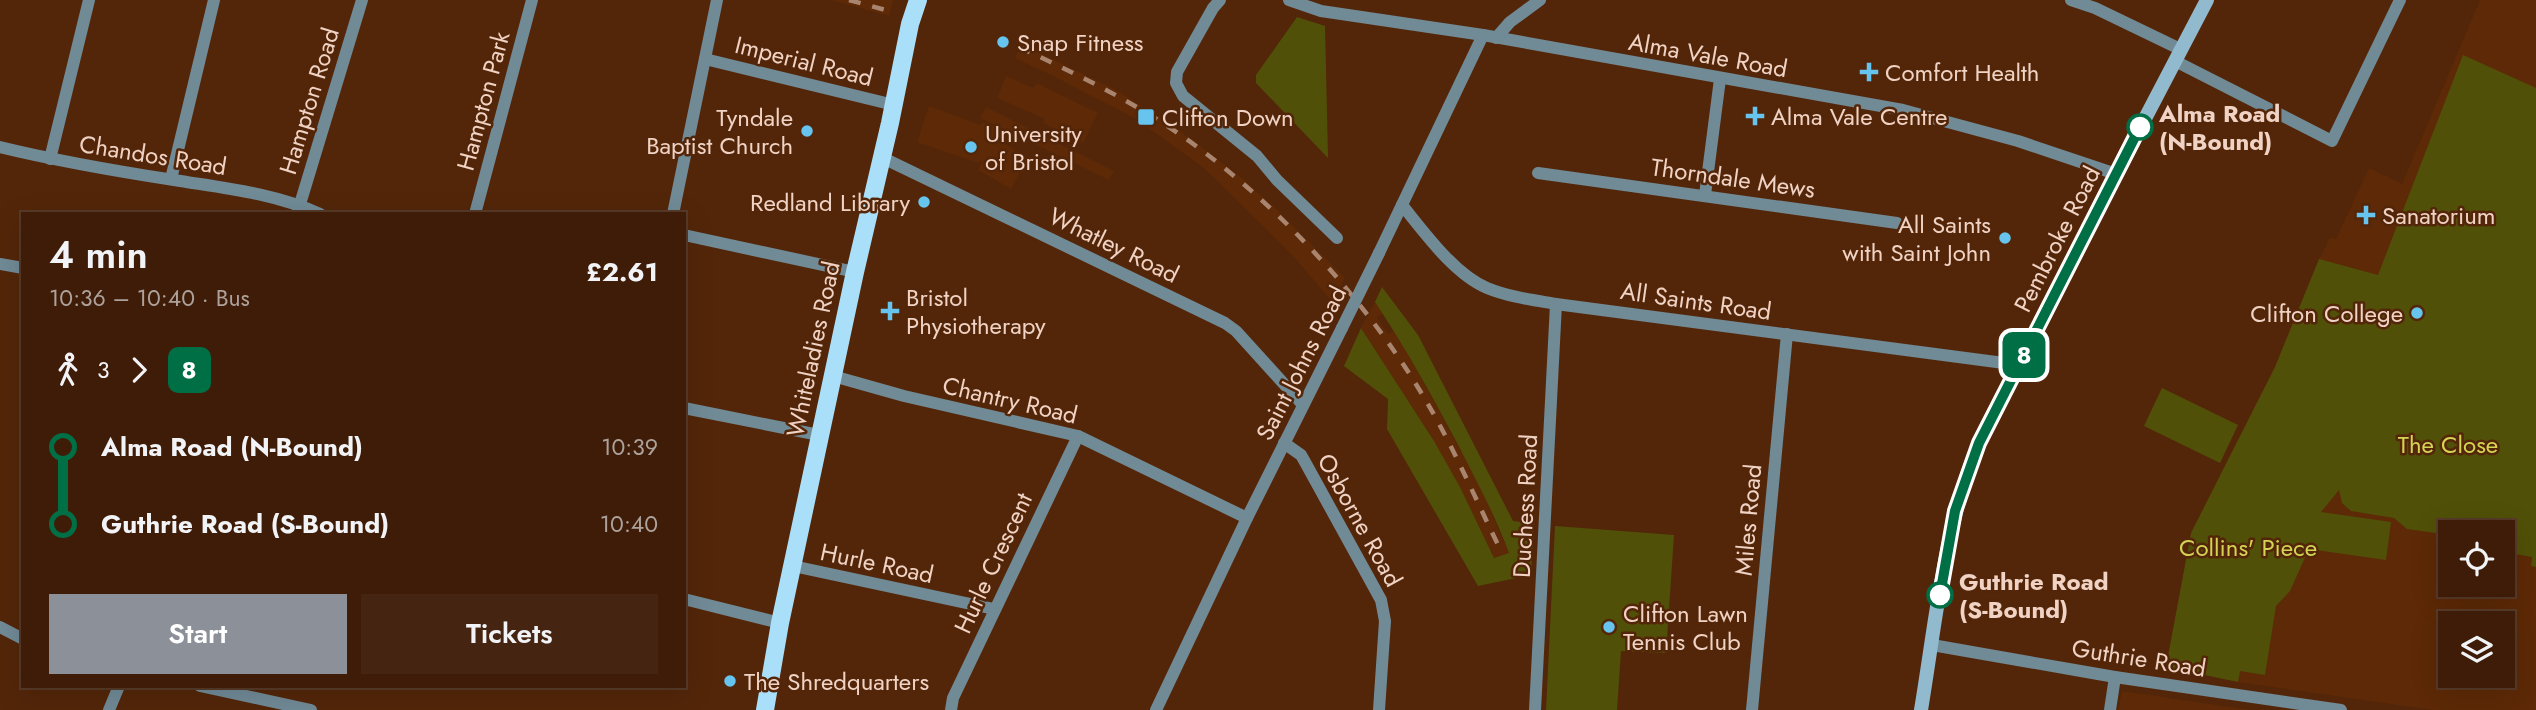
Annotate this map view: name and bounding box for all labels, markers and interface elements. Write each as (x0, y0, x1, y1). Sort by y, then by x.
street label: Hampton Road (270, 23, 348, 179)
street label: Alma Vale Road (1626, 24, 1790, 86)
place label: Snap Fitness (1017, 25, 1143, 60)
street label: Hampton Park (448, 27, 518, 174)
street label: Imperial Road (731, 27, 877, 95)
marker: Snap Fitness (995, 34, 1011, 50)
place label: Comfort Health (1885, 55, 2039, 90)
marker: Comfort Health (1859, 62, 1879, 82)
place label: Alma Road (N-Bound) (2158, 96, 2280, 159)
place label: Alma Vale Centre (1771, 99, 1947, 134)
place label: Tyndale Baptist Church (646, 100, 793, 163)
place label: Clifton Down (1162, 100, 1294, 135)
marker: Alma Vale Centre (1745, 106, 1765, 126)
marker: Clifton Down (1136, 107, 1156, 127)
marker: Alma Road (N-Bound) (2127, 114, 2153, 140)
place label: University of Bristol (985, 116, 1082, 179)
marker: Tyndale Baptist Church (799, 123, 815, 139)
street label: Chandos Road (77, 126, 229, 184)
marker: University of Bristol (963, 139, 979, 155)
street label: Thorndale Mews (1649, 149, 1817, 207)
street label: Pembroke Road (2005, 160, 2109, 318)
place label: Redland Library (750, 185, 910, 220)
marker: Redland Library (916, 194, 932, 210)
street label: Whatley Road (1043, 198, 1185, 292)
place label: Sanatorium (2382, 198, 2496, 233)
marker: Sanatorium (2356, 205, 2376, 225)
place label: All Saints with Saint John (1842, 207, 1991, 270)
text: 4 min (49, 227, 148, 282)
marker: All Saints with Saint John (1997, 230, 2013, 246)
text: £2.61 (586, 253, 658, 291)
street label: Whiteladies Road (777, 258, 849, 440)
street label: All Saints Road (1618, 273, 1774, 329)
place label: Bristol Physiotherapy (906, 280, 1046, 343)
street label: Saint Johns Road (1247, 280, 1355, 446)
text: 10:36 – 10:40 · Bus (49, 281, 250, 315)
place label: Clifton College (2250, 296, 2403, 331)
marker: Bristol Physiotherapy (880, 301, 900, 321)
marker: Clifton College (2409, 305, 2425, 321)
line badge: 8 (2001, 332, 2047, 378)
text: 8 (2016, 337, 2032, 372)
icon: walk (49, 351, 87, 389)
icon: forward (120, 351, 158, 389)
text: 8 (182, 352, 197, 387)
text: 3 (97, 353, 110, 387)
street label: Chantry Road (939, 367, 1081, 433)
park label: The Close (2398, 427, 2498, 462)
text: Alma Road (N-Bound) (101, 428, 363, 466)
text: 10:39 (601, 430, 658, 464)
street label: Duchess Road (1504, 433, 1546, 579)
street label: Osborne Road (1309, 447, 1411, 593)
street label: Miles Road (1726, 463, 1770, 577)
street label: Hurle Crescent (945, 487, 1041, 639)
text: Guthrie Road (S-Bound) (101, 505, 389, 543)
text: 10:40 (600, 507, 658, 541)
map controls (2438, 520, 2515, 688)
button: locate (2438, 520, 2515, 597)
park label: Collins' Piece (2179, 530, 2317, 565)
street label: Hurle Road (817, 534, 937, 592)
place label: Guthrie Road (S-Bound) (1959, 564, 2109, 627)
marker: Guthrie Road (S-Bound) (1927, 582, 1953, 608)
button: Start (49, 594, 347, 674)
button: Tickets (361, 594, 658, 674)
place label: Clifton Lawn Tennis Club (1623, 596, 1748, 659)
button: layers (2438, 611, 2515, 688)
marker: Clifton Lawn Tennis Club (1601, 619, 1617, 635)
street label: Guthrie Road (2069, 630, 2209, 686)
place label: The Shredquarters (744, 664, 929, 699)
marker: The Shredquarters (722, 673, 738, 689)

